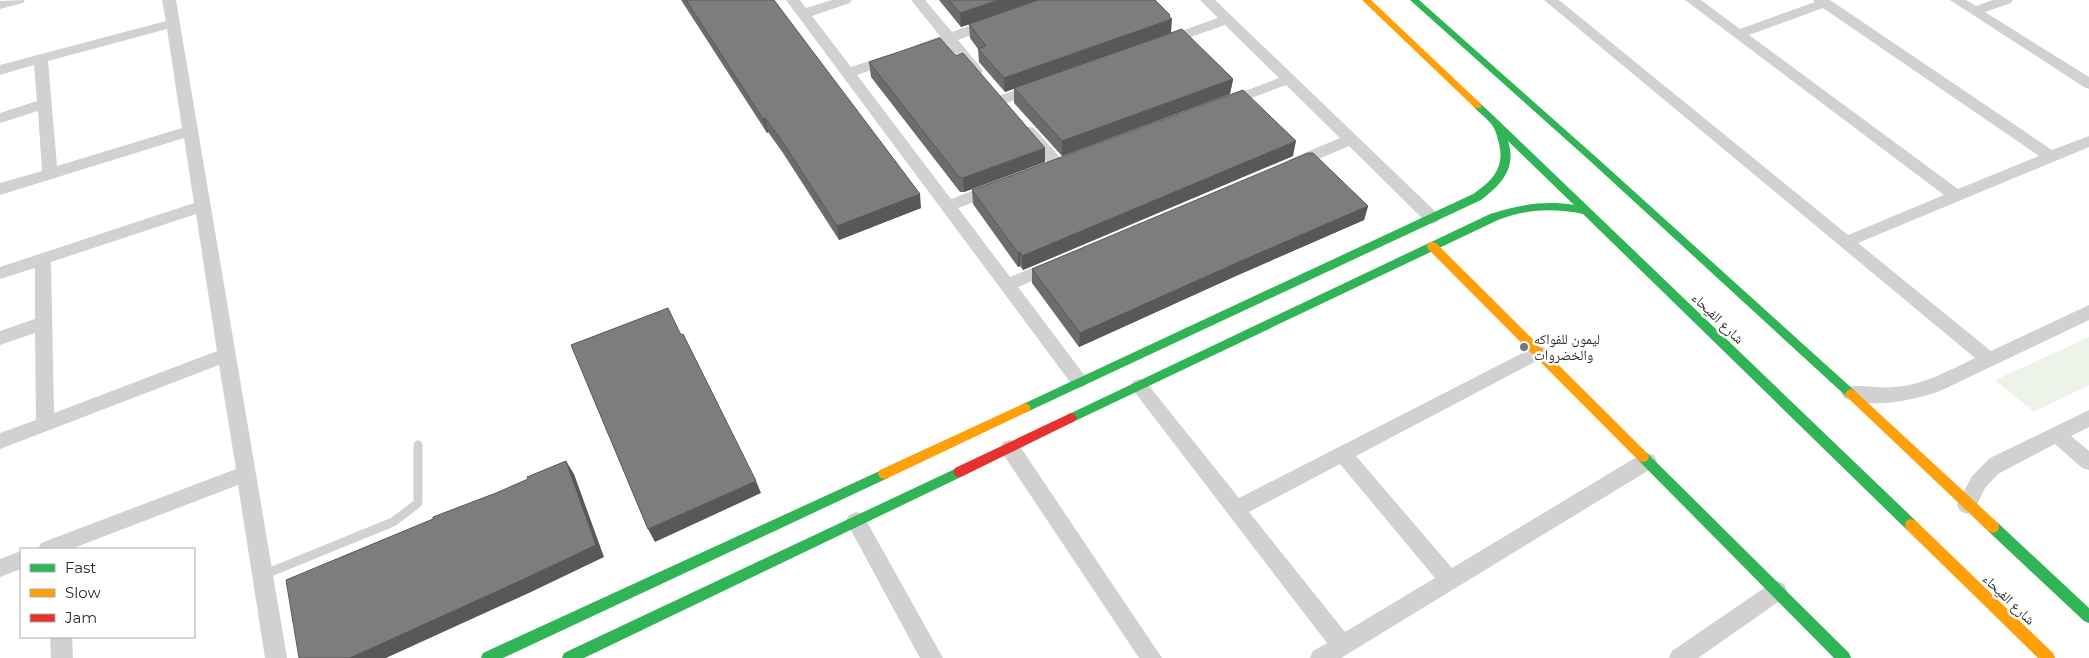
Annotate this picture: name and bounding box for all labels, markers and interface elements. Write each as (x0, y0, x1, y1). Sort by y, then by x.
street label: شارع الفيحاء (1687, 289, 1748, 348)
place label: ليمون للفواكه والخضروات (1534, 330, 1600, 364)
marker: ليمون للفواكه والخضروات (1518, 341, 1530, 353)
legend (20, 548, 195, 638)
text: Fast (65, 558, 96, 577)
street label: شارع الفيحاء (1978, 570, 2039, 629)
text: Slow (65, 583, 101, 602)
text: Jam (64, 608, 97, 627)

